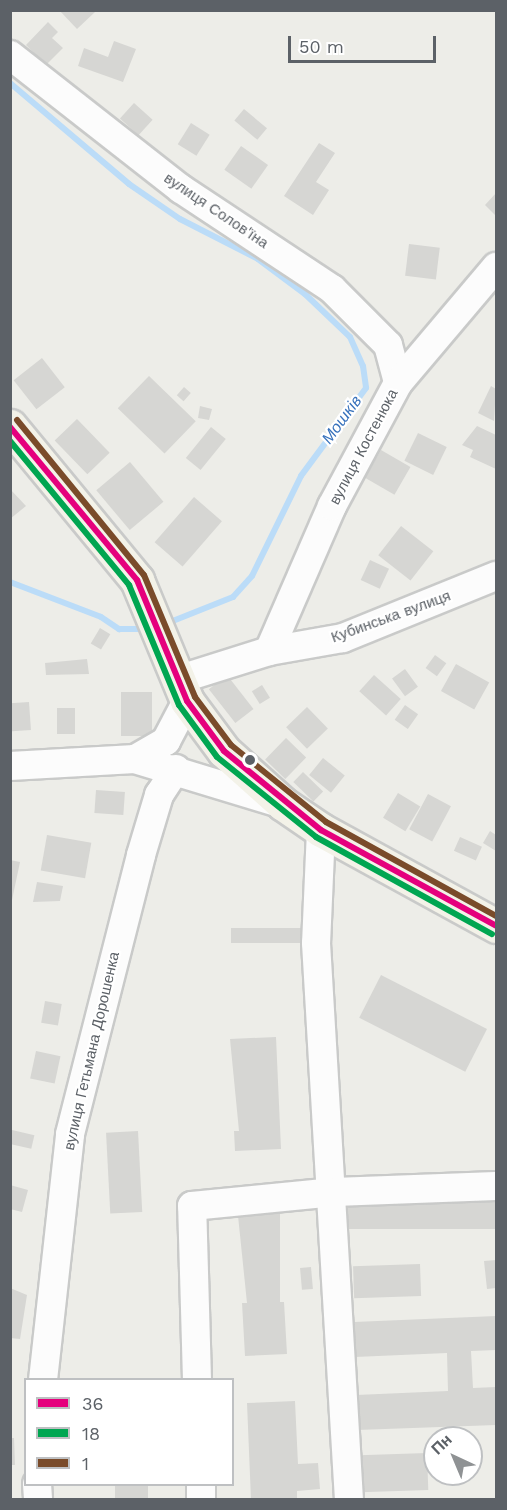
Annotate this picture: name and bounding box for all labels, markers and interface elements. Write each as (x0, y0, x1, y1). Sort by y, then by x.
scale bar (291, 24, 440, 62)
text: 50 m (299, 36, 344, 57)
street label: вулиця Солов'їна (160, 169, 272, 253)
street label: вулиця Костенюка (326, 386, 402, 508)
water label: Мошків (318, 392, 366, 448)
street label: Кубинська вулиця (329, 587, 453, 647)
unlabelled marker (244, 754, 256, 766)
street label: вулиця Гетьмана Дорошенка (60, 950, 124, 1152)
legend (24, 1378, 234, 1486)
text: 36 (82, 1393, 103, 1414)
text: 18 (82, 1423, 100, 1444)
north arrow (423, 1426, 483, 1486)
text: Пн (427, 1430, 456, 1458)
text: 1 (82, 1453, 89, 1474)

